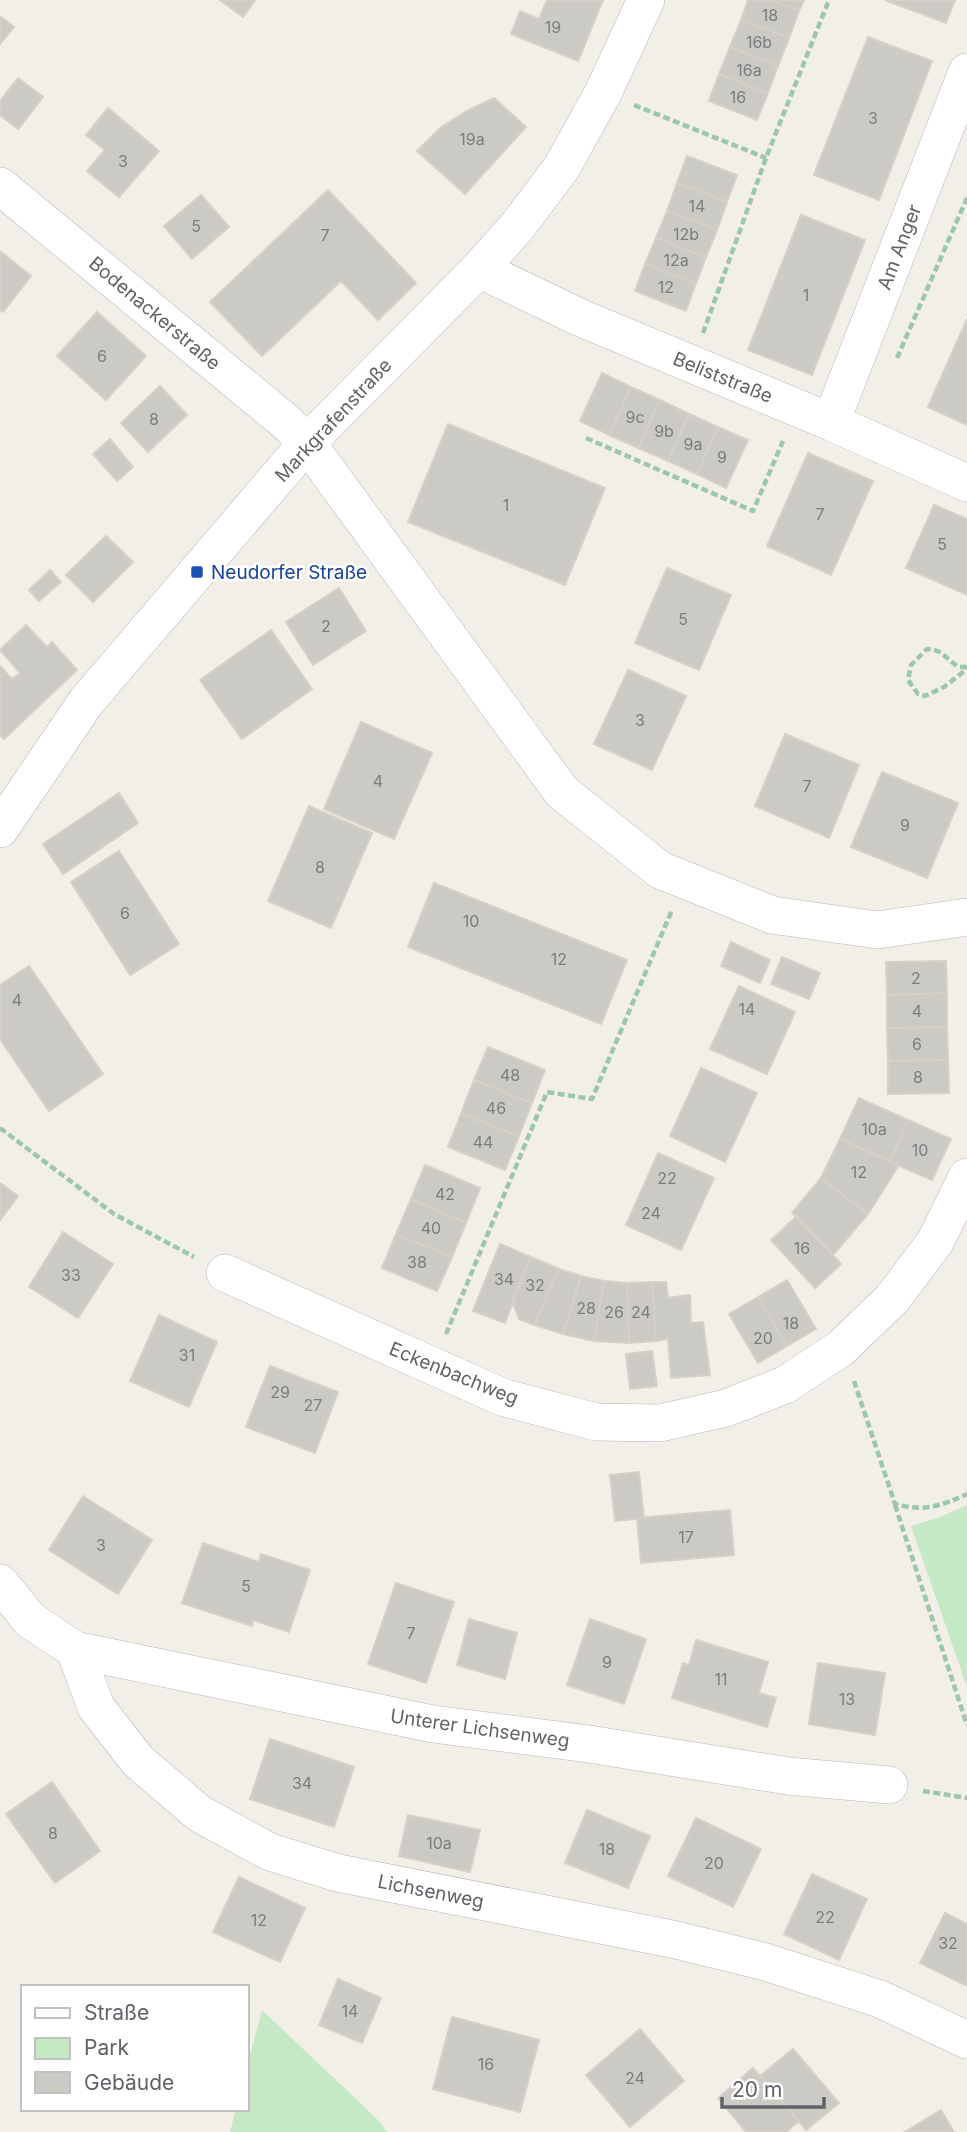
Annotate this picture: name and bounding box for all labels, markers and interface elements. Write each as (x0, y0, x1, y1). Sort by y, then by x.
house number: 18 (762, 5, 778, 25)
house number: 19 (545, 17, 561, 37)
house number: 16b (746, 32, 772, 52)
house number: 16a (736, 60, 762, 80)
house number: 16 (730, 87, 746, 107)
house number: 3 (868, 108, 878, 128)
house number: 19a (459, 129, 485, 149)
house number: 3 (118, 151, 128, 171)
house number: 14 (689, 196, 705, 216)
street label: Am Anger (873, 201, 926, 293)
house number: 5 (191, 216, 201, 236)
house number: 12b (673, 224, 699, 244)
house number: 7 (320, 225, 330, 245)
house number: 12a (663, 250, 689, 270)
street label: Bodenackerstraße (84, 252, 225, 375)
house number: 12 (658, 277, 674, 297)
house number: 1 (803, 285, 809, 305)
house number: 6 (97, 346, 107, 366)
street label: Beliststraße (670, 347, 776, 408)
street label: Markgrafenstraße (270, 354, 396, 487)
house number: 9c (625, 407, 645, 427)
house number: 8 (149, 409, 159, 429)
house number: 9b (654, 421, 674, 441)
house number: 9a (684, 434, 702, 454)
house number: 9 (717, 447, 727, 467)
house number: 1 (503, 495, 509, 515)
house number: 7 (815, 504, 825, 524)
house number: 5 (937, 534, 947, 554)
place label: Neudorfer Straße (211, 561, 367, 584)
marker: Neudorfer Straße (189, 564, 205, 580)
house number: 5 (678, 609, 688, 629)
house number: 2 (321, 616, 331, 636)
house number: 3 (635, 710, 645, 730)
house number: 4 (373, 771, 383, 791)
house number: 7 (802, 776, 812, 796)
house number: 9 (900, 815, 910, 835)
house number: 8 (315, 857, 325, 877)
house number: 6 (120, 903, 130, 923)
house number: 10 (463, 911, 479, 931)
house number: 12 (551, 949, 567, 969)
house number: 2 (911, 968, 921, 988)
house number: 4 (12, 990, 22, 1010)
house number: 14 (739, 999, 755, 1019)
house number: 4 (912, 1001, 922, 1021)
house number: 6 (912, 1034, 922, 1054)
house number: 48 (500, 1065, 520, 1085)
house number: 8 (913, 1067, 923, 1087)
house number: 46 (486, 1098, 506, 1118)
house number: 10a (861, 1119, 887, 1139)
house number: 44 (473, 1132, 493, 1152)
house number: 10 (912, 1140, 928, 1160)
house number: 12 (851, 1162, 867, 1182)
house number: 22 (657, 1168, 677, 1188)
house number: 42 (435, 1184, 455, 1204)
house number: 24 (641, 1203, 661, 1223)
house number: 40 (421, 1218, 441, 1238)
house number: 16 (794, 1238, 810, 1258)
house number: 38 (407, 1252, 427, 1272)
house number: 33 (61, 1265, 81, 1285)
house number: 34 (494, 1269, 514, 1289)
house number: 32 (525, 1275, 545, 1295)
house number: 28 (576, 1298, 596, 1318)
house number: 26 (604, 1302, 624, 1322)
house number: 24 (631, 1302, 651, 1322)
house number: 18 (783, 1313, 799, 1333)
house number: 20 (753, 1328, 773, 1348)
street label: Eckenbachweg (386, 1337, 522, 1410)
house number: 31 (179, 1345, 195, 1365)
house number: 29 (270, 1382, 290, 1402)
house number: 27 (304, 1395, 322, 1415)
house number: 17 (678, 1527, 694, 1547)
house number: 3 (96, 1535, 106, 1555)
house number: 5 (241, 1576, 251, 1596)
house number: 7 (406, 1623, 416, 1643)
house number: 9 (602, 1652, 612, 1672)
house number: 11 (714, 1669, 728, 1689)
house number: 13 (839, 1689, 855, 1709)
street label: Unterer Lichsenweg (389, 1705, 571, 1752)
house number: 34 (292, 1773, 312, 1793)
house number: 8 (48, 1823, 58, 1843)
house number: 10a (426, 1833, 452, 1853)
house number: 18 (599, 1839, 615, 1859)
house number: 20 (704, 1853, 724, 1873)
street label: Lichsenweg (376, 1870, 486, 1913)
house number: 22 (815, 1907, 835, 1927)
house number: 12 (251, 1910, 267, 1930)
house number: 32 (938, 1933, 958, 1953)
legend (21, 1985, 248, 2111)
text: Straße (84, 2000, 149, 2025)
house number: 14 (342, 2001, 358, 2021)
text: Park (84, 2035, 129, 2060)
house number: 16 (478, 2054, 494, 2074)
scale bar (722, 2066, 824, 2110)
house number: 24 (625, 2068, 645, 2088)
text: Gebäude (84, 2070, 174, 2095)
text: 20 m (732, 2077, 782, 2102)

